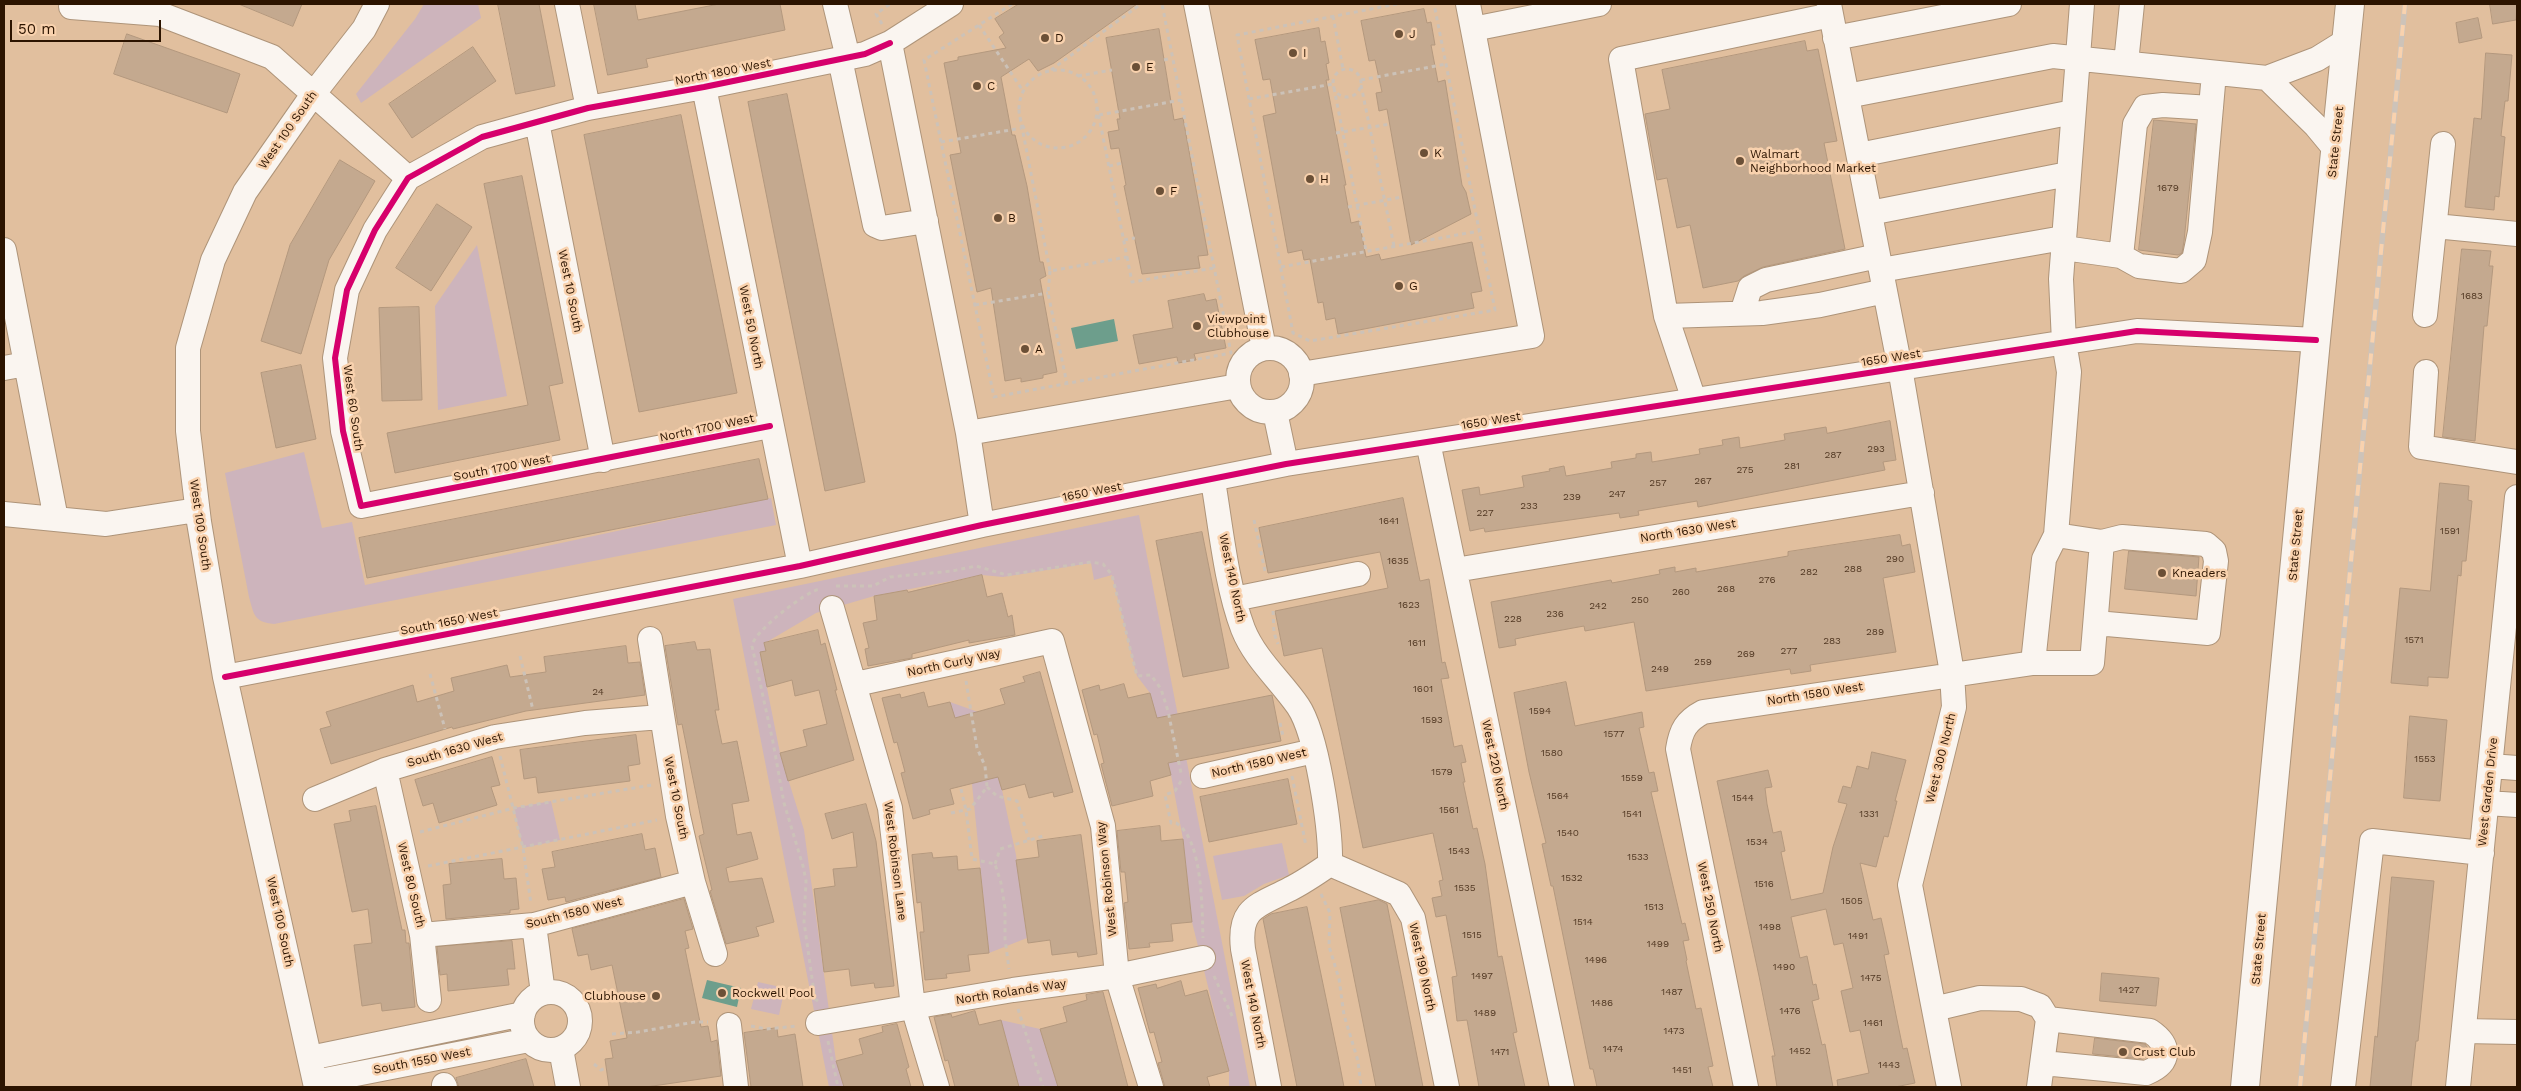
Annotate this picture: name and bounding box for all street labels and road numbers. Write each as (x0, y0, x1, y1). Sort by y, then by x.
street label: North 1800 West (674, 56, 772, 88)
street label: West 100 South (256, 88, 320, 172)
street label: State Street (2325, 106, 2347, 178)
street label: West 10 South (555, 248, 585, 334)
street label: West 50 North (736, 284, 766, 370)
street label: 1650 West (1860, 346, 1922, 370)
street label: West 60 South (340, 364, 366, 452)
street label: 1650 West (1460, 409, 1522, 433)
street label: North 1700 West (658, 411, 756, 445)
street label: South 1700 West (452, 452, 552, 484)
street label: West 100 South (186, 478, 214, 572)
street label: 1650 West (1061, 479, 1123, 505)
street label: State Street (2286, 509, 2306, 581)
street label: North 1630 West (1639, 516, 1737, 546)
street label: West 140 North (1216, 533, 1248, 623)
street label: South 1650 West (399, 606, 499, 638)
street label: North Curly Way (906, 646, 1002, 680)
street label: North 1580 West (1766, 679, 1864, 709)
street label: West 300 North (1923, 711, 1959, 805)
street label: West 220 North (1478, 719, 1512, 811)
street label: South 1630 West (406, 729, 504, 771)
street label: West Garden Drive (2475, 737, 2501, 847)
street label: North 1580 West (1210, 745, 1308, 781)
street label: West 10 South (661, 755, 691, 841)
street label: West Robinson Lane (881, 801, 909, 921)
street label: West Robinson Way (1094, 821, 1120, 937)
street label: West 80 South (394, 841, 428, 929)
street label: West 250 North (1694, 861, 1726, 953)
street label: West 100 South (263, 876, 297, 968)
street label: South 1580 West (524, 894, 624, 932)
street label: State Street (2249, 913, 2269, 985)
street label: West 190 North (1406, 921, 1438, 1013)
street label: West 140 North (1237, 958, 1269, 1050)
street label: North Rolands Way (955, 976, 1067, 1008)
street label: South 1550 West (372, 1045, 472, 1077)

